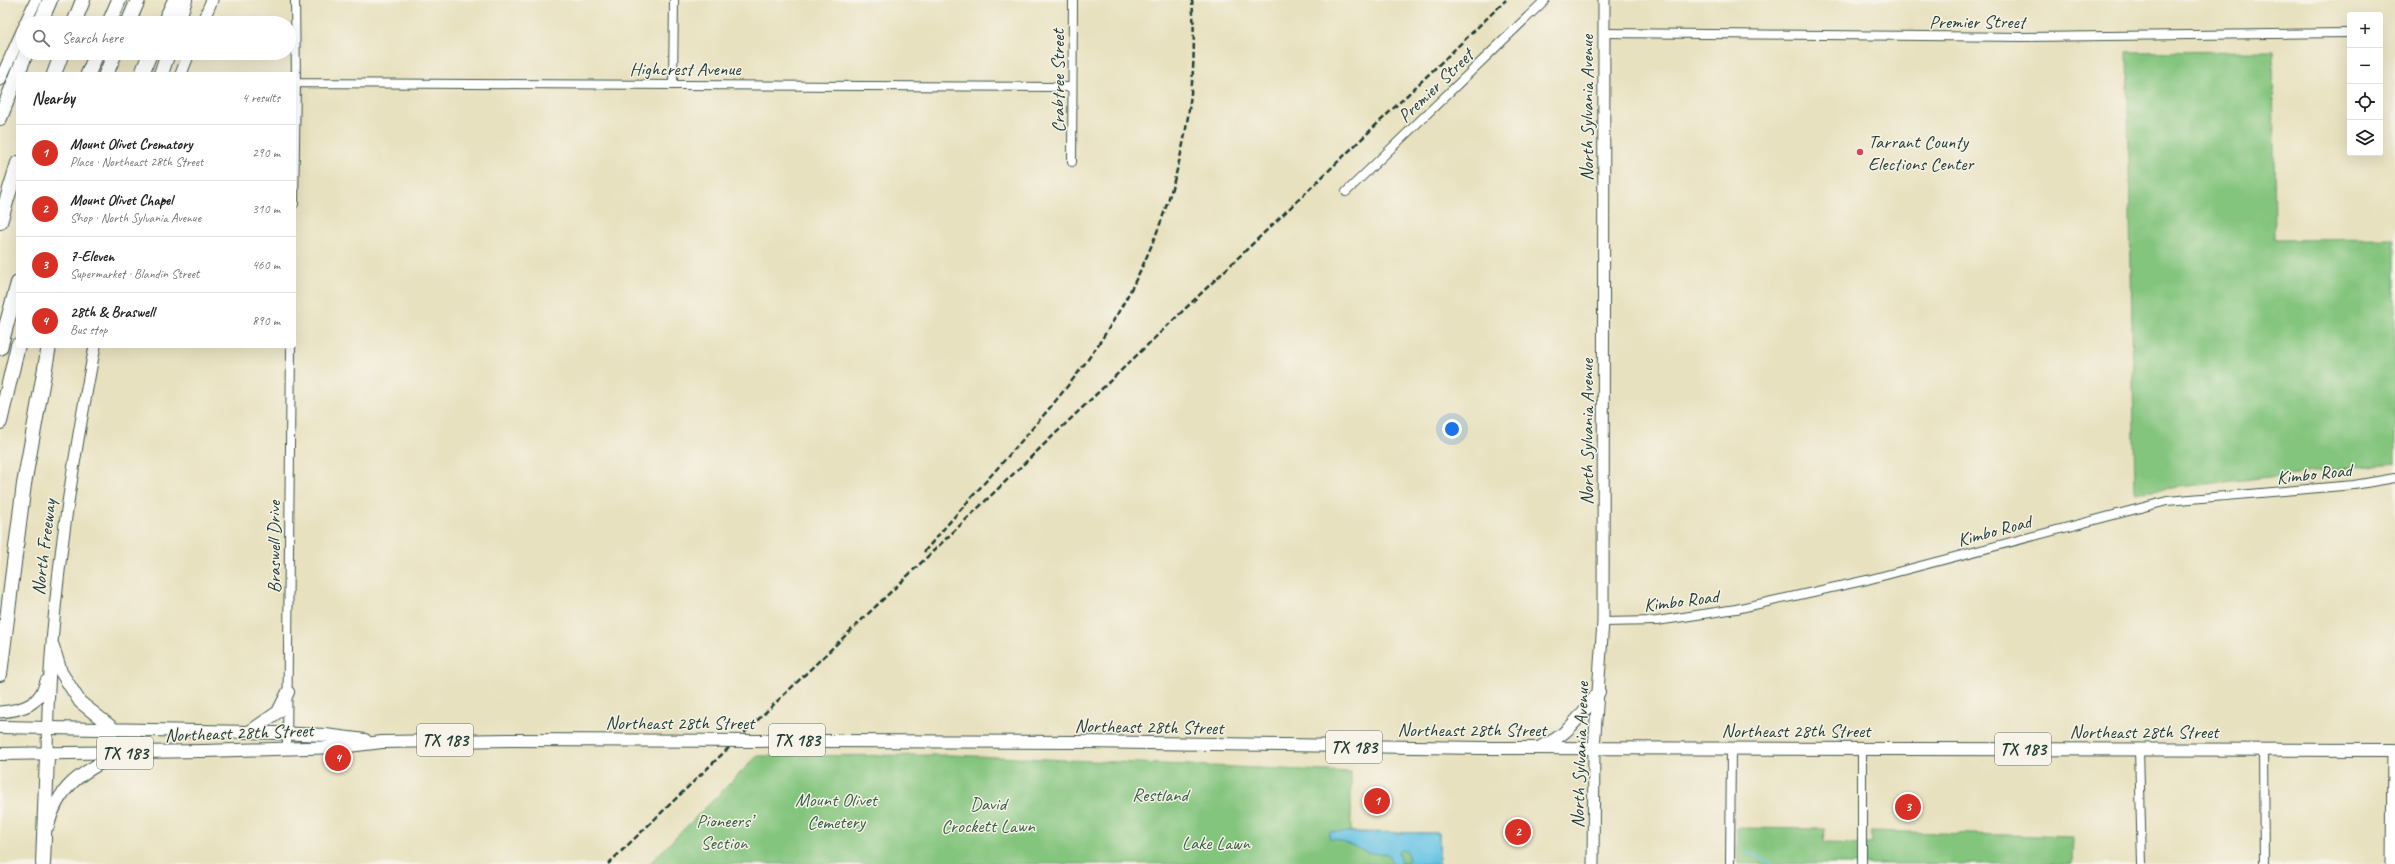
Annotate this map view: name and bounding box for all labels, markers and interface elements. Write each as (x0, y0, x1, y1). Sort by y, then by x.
street label: Premier Street (1929, 10, 2028, 34)
map controls (2347, 12, 2383, 156)
button: + (2347, 12, 2383, 48)
search box (16, 16, 296, 60)
icon: search (30, 27, 52, 49)
street label: Crabtree Street (1046, 28, 1070, 133)
text: Search here (62, 29, 123, 48)
street label: North Sylvania Avenue (1575, 33, 1599, 181)
street label: Premier Street (1393, 42, 1481, 128)
button: − (2347, 48, 2383, 84)
street label: Highcrest Avenue (630, 57, 742, 81)
button: locate (2347, 84, 2383, 120)
text: Nearby (32, 88, 75, 109)
text: 4 results (242, 90, 280, 106)
button: layers (2347, 120, 2383, 156)
place label: Tarrant County Elections Center (1868, 130, 1974, 176)
text: Mount Olivet Crematory (70, 135, 192, 154)
text: 1 (42, 145, 48, 161)
text: 290 m (252, 145, 280, 161)
marker: Tarrant County Elections Center (1855, 147, 1865, 157)
text: Place · Northeast 28th Street (70, 154, 203, 170)
text: Mount Olivet Chapel (70, 191, 173, 210)
text: 2 (42, 201, 48, 217)
text: 310 m (252, 201, 280, 217)
text: Shop · North Sylvania Avenue (70, 210, 201, 226)
text: 7-Eleven (70, 247, 114, 266)
text: 3 (42, 257, 48, 273)
text: 460 m (252, 257, 280, 273)
text: Supermarket · Blandin Street (70, 266, 199, 282)
text: 28th & Braswell (70, 303, 154, 322)
text: 4 (42, 313, 48, 329)
text: 890 m (252, 313, 280, 329)
text: Bus stop (70, 322, 107, 338)
street label: North Sylvania Avenue (1575, 357, 1599, 505)
your location (1442, 419, 1462, 439)
street label: Kimbo Road (2275, 458, 2355, 490)
street label: North Freeway (26, 496, 62, 596)
street label: Braswell Drive (262, 499, 286, 593)
street label: Kimbo Road (1955, 509, 2036, 552)
street label: Kimbo Road (1642, 584, 1722, 617)
street label: North Sylvania Avenue (1565, 680, 1595, 829)
street label: Northeast 28th Street (606, 711, 756, 735)
street label: Northeast 28th Street (1074, 714, 1225, 740)
street label: Northeast 28th Street (164, 718, 316, 748)
street label: Northeast 28th Street (1398, 718, 1548, 742)
street label: Northeast 28th Street (1722, 719, 1872, 743)
street label: Northeast 28th Street (2070, 720, 2220, 744)
road number: TX 183 (417, 724, 473, 756)
road number: TX 183 (769, 724, 825, 756)
road number: TX 183 (1326, 731, 1382, 763)
road number: TX 183 (1995, 733, 2051, 765)
road number: TX 183 (97, 737, 153, 769)
pin: 4 (325, 743, 351, 773)
park label: Restland (1132, 783, 1191, 807)
pin: 1 (1364, 786, 1390, 816)
park label: Mount Olivet Cemetery (795, 788, 879, 834)
park label: David Crockett Lawn (941, 792, 1035, 838)
pin: 3 (1895, 792, 1921, 822)
park label: Pioneers’ Section (696, 809, 757, 855)
pin: 2 (1505, 817, 1531, 847)
park label: Lake Lawn (1182, 831, 1252, 855)

